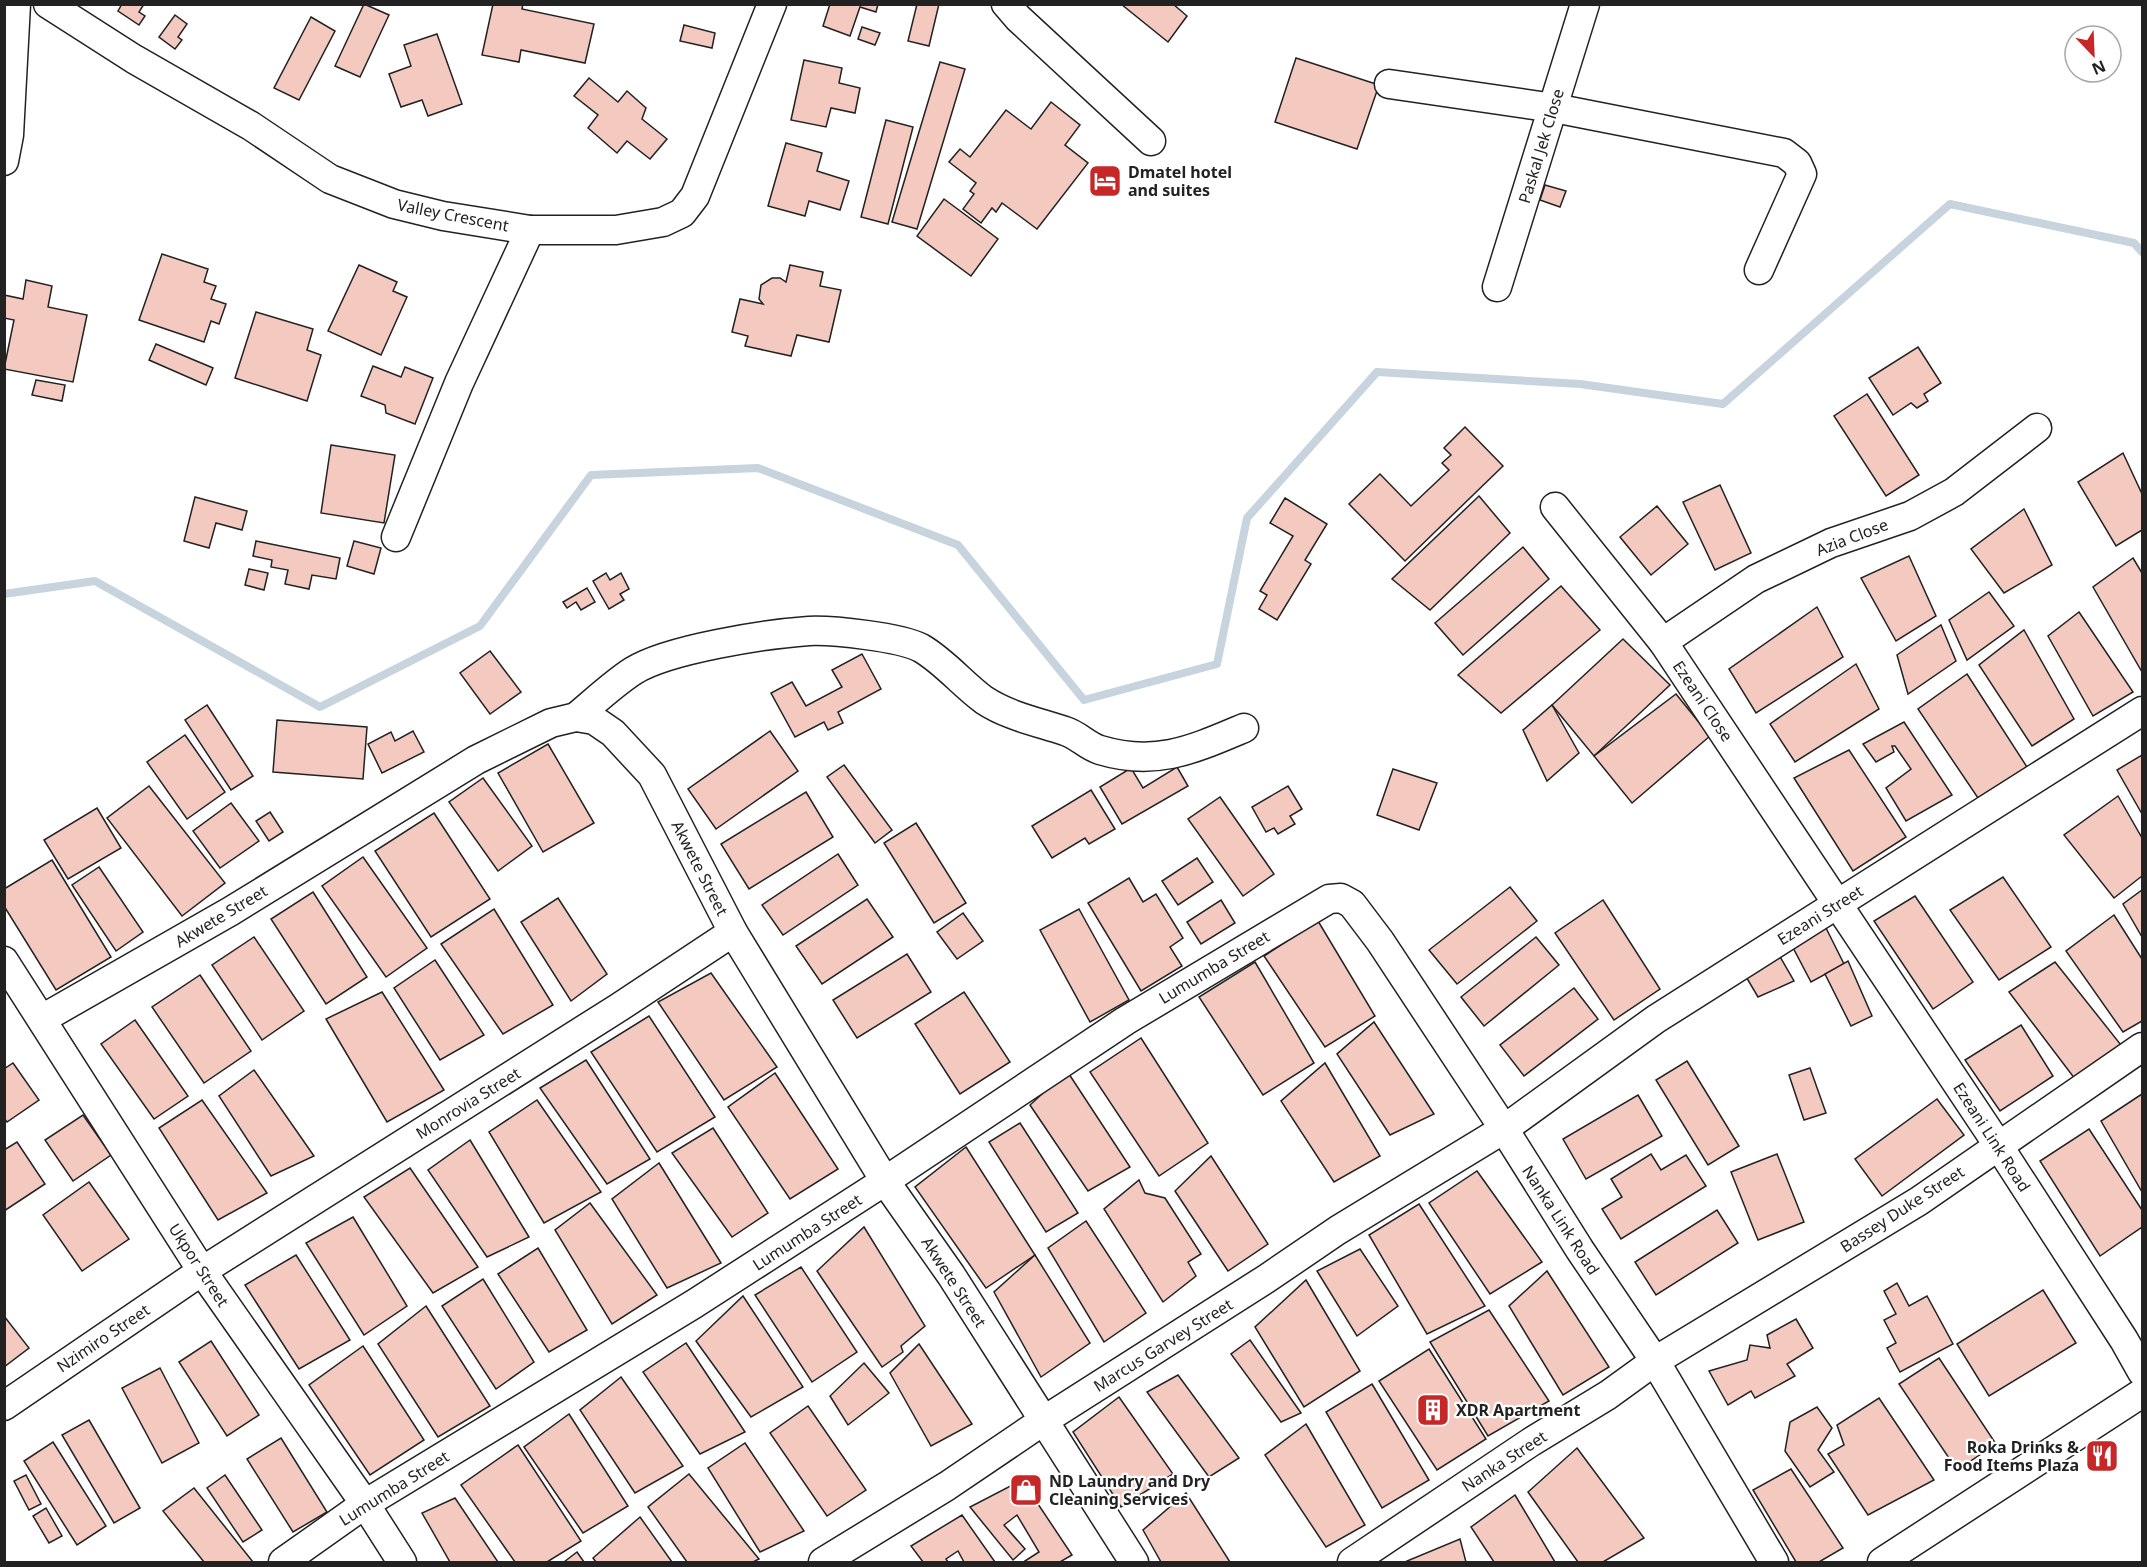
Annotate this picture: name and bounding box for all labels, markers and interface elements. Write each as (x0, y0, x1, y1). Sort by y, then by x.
north arrow (2063, 24, 2123, 84)
text: N (2089, 55, 2109, 80)
street label: Paskal Jek Close (1513, 86, 1569, 206)
place label: Dmatel hotel and suites (1128, 161, 1232, 201)
hotel icon: Dmatel hotel and suites (1087, 163, 1123, 199)
street label: Valley Crescent (395, 193, 511, 237)
street label: Azia Close (1813, 513, 1891, 561)
street label: Ezeani Close (1668, 656, 1738, 746)
street label: Akwete Street (667, 817, 734, 920)
street label: Akwete Street (171, 880, 271, 952)
street label: Ezeani Street (1773, 880, 1867, 950)
street label: Lumumba Street (1154, 925, 1274, 1009)
street label: Monrovia Street (411, 1062, 525, 1144)
street label: Ezeani Link Road (1948, 1078, 2036, 1196)
street label: Nanka Link Road (1517, 1161, 1605, 1279)
street label: Bassey Duke Street (1836, 1161, 1968, 1257)
street label: Lumumba Street (748, 1188, 866, 1275)
street label: Ukpor Street (164, 1219, 234, 1311)
street label: Akwete Street (916, 1232, 992, 1332)
street label: Marcus Garvey Street (1089, 1293, 1237, 1397)
street label: Nzimiro Street (52, 1299, 154, 1377)
building icon: XDR Apartment (1415, 1392, 1451, 1428)
place label: XDR Apartment (1456, 1399, 1581, 1421)
street label: Nanka Street (1457, 1425, 1551, 1497)
place label: Roka Drinks & Food Items Plaza (1944, 1436, 2079, 1476)
restaurant icon: Roka Drinks & Food Items Plaza (2084, 1438, 2120, 1474)
street label: Lumumba Street (335, 1445, 453, 1531)
place label: ND Laundry and Dry Cleaning Services (1049, 1470, 1211, 1510)
shop icon: ND Laundry and Dry Cleaning Services (1008, 1472, 1044, 1508)

